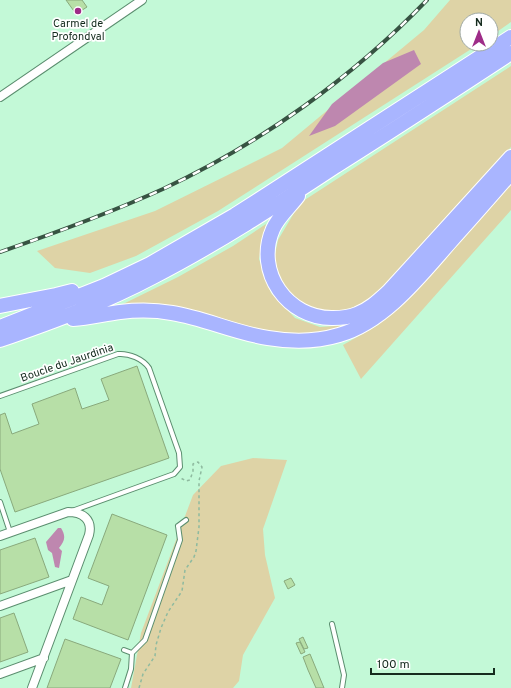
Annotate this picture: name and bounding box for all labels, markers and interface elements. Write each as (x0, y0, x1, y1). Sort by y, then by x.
marker: Carmel de Profondval (73, 6, 83, 16)
north arrow (459, 12, 499, 52)
text: N (475, 16, 483, 30)
place label: Carmel de Profondval (51, 17, 105, 44)
street label: Boucle du Jaurdinia (19, 340, 115, 385)
scale bar (371, 650, 494, 676)
text: 100 m (377, 657, 410, 673)

